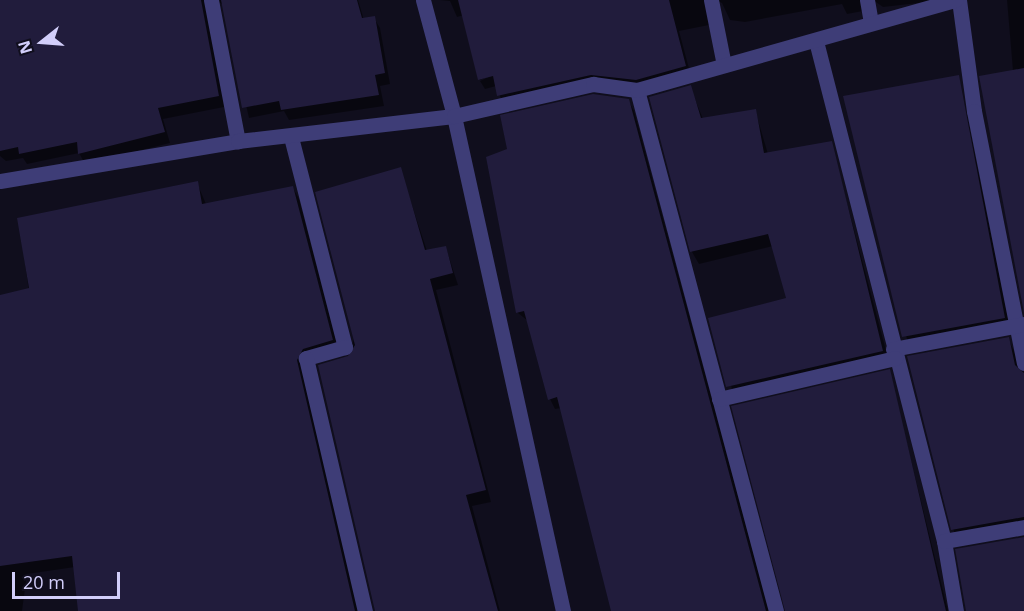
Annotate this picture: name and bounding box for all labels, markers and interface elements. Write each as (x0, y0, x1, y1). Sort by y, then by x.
north arrow (12, 12, 72, 72)
text: N (12, 38, 37, 57)
scale bar (15, 560, 123, 598)
text: 20 m (23, 570, 65, 594)

